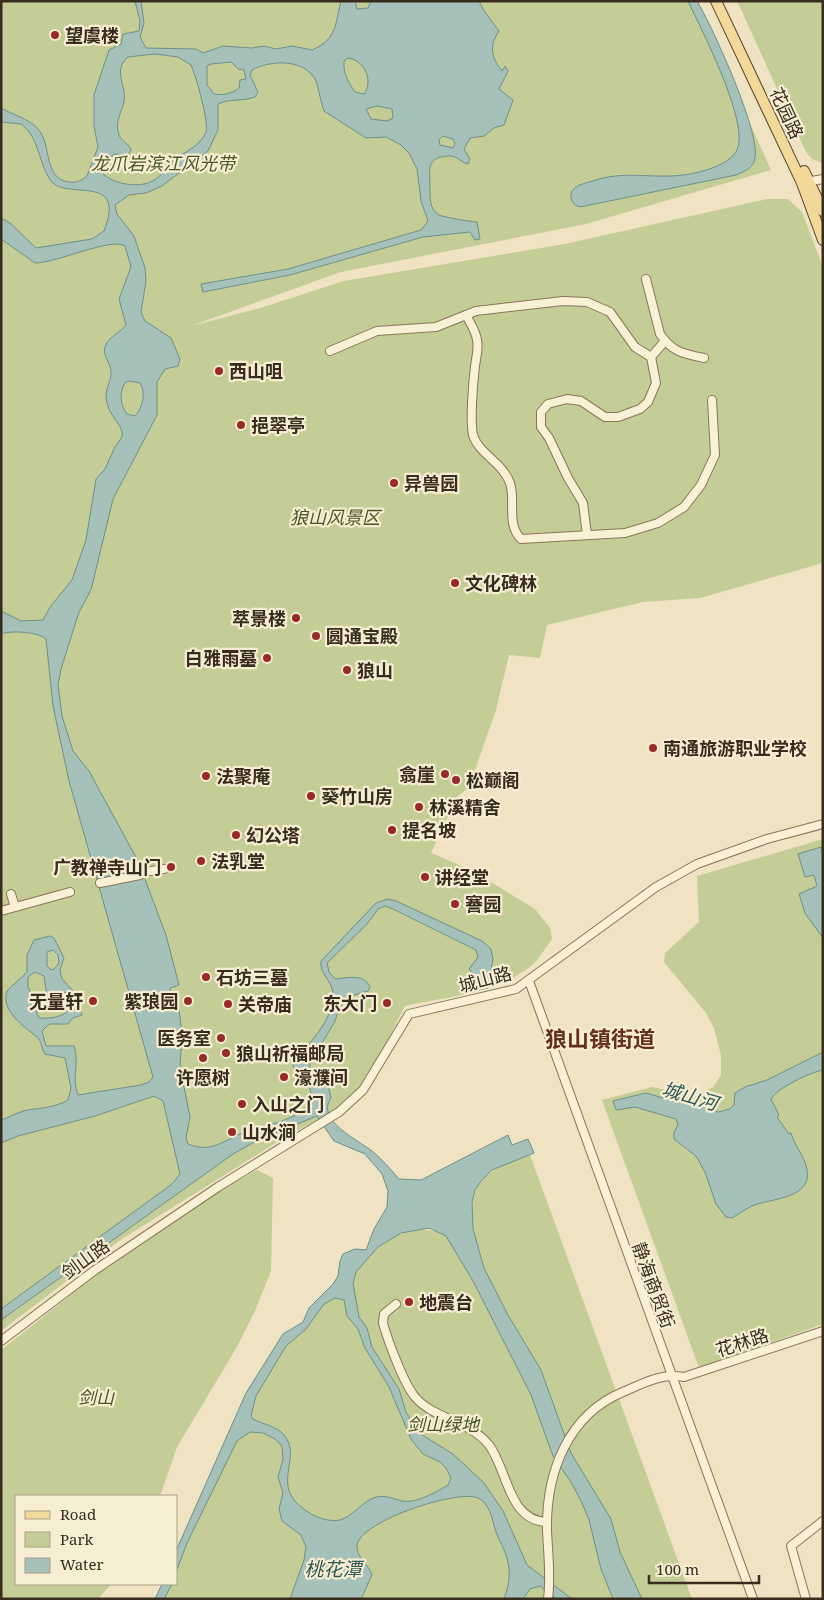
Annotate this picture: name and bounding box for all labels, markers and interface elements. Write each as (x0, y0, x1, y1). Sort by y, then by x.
place label: 望虞楼 (65, 23, 119, 47)
marker: 望虞楼 (49, 29, 61, 41)
street label: 花园路 (765, 83, 809, 143)
park label: 龙爪岩滨江风光带 (91, 151, 238, 175)
place label: 西山咀 (229, 359, 283, 383)
marker: 西山咀 (213, 365, 225, 377)
place label: 挹翠亭 (251, 413, 305, 437)
marker: 挹翠亭 (235, 419, 247, 431)
place label: 异兽园 (404, 471, 458, 495)
marker: 异兽园 (388, 477, 400, 489)
park label: 狼山风景区 (290, 505, 383, 529)
place label: 文化碑林 (465, 571, 537, 595)
marker: 文化碑林 (449, 577, 461, 589)
place label: 萃景楼 (232, 606, 286, 630)
marker: 萃景楼 (290, 612, 302, 624)
place label: 圆通宝殿 (326, 624, 398, 648)
marker: 圆通宝殿 (310, 630, 322, 642)
place label: 白雅雨墓 (185, 646, 257, 670)
marker: 白雅雨墓 (261, 652, 273, 664)
place label: 狼山 (357, 658, 393, 682)
marker: 狼山 (341, 664, 353, 676)
place label: 南通旅游职业学校 (663, 736, 807, 760)
marker: 南通旅游职业学校 (647, 742, 659, 754)
place label: 翕崖 (399, 762, 435, 786)
place label: 法聚庵 (216, 764, 270, 788)
marker: 翕崖 (439, 768, 451, 780)
place label: 松巅阁 (466, 768, 520, 792)
marker: 法聚庵 (200, 770, 212, 782)
marker: 松巅阁 (450, 774, 462, 786)
place label: 葵竹山房 (321, 784, 393, 808)
marker: 葵竹山房 (305, 790, 317, 802)
place label: 林溪精舍 (429, 795, 501, 819)
marker: 林溪精舍 (413, 801, 425, 813)
place label: 提名坡 (402, 818, 456, 842)
place label: 幻公塔 (246, 823, 300, 847)
marker: 提名坡 (386, 824, 398, 836)
marker: 幻公塔 (230, 829, 242, 841)
place label: 法乳堂 (211, 849, 265, 873)
place label: 广教禅寺山门 (53, 855, 161, 879)
marker: 法乳堂 (195, 855, 207, 867)
marker: 广教禅寺山门 (165, 861, 177, 873)
place label: 讲经堂 (435, 865, 489, 889)
marker: 讲经堂 (419, 871, 431, 883)
place label: 謇园 (465, 892, 501, 916)
marker: 謇园 (449, 898, 461, 910)
street label: 城山路 (456, 960, 514, 998)
place label: 石坊三墓 (216, 965, 288, 989)
marker: 石坊三墓 (200, 971, 212, 983)
place label: 无量轩 (29, 989, 83, 1013)
place label: 紫琅园 (124, 989, 178, 1013)
place label: 东大门 (323, 991, 377, 1015)
place label: 关帝庙 (238, 992, 292, 1016)
marker: 无量轩 (87, 995, 99, 1007)
marker: 紫琅园 (182, 995, 194, 1007)
marker: 东大门 (381, 997, 393, 1009)
marker: 关帝庙 (222, 998, 234, 1010)
district label: 狼山镇街道 (545, 1023, 655, 1053)
place label: 医务室 (157, 1026, 211, 1050)
marker: 医务室 (215, 1032, 227, 1044)
place label: 狼山祈福邮局 (236, 1041, 344, 1065)
marker: 狼山祈福邮局 (220, 1047, 232, 1059)
marker: 许愿树 (197, 1052, 209, 1064)
place label: 许愿树 (176, 1065, 230, 1089)
place label: 濠濮间 (294, 1065, 348, 1089)
marker: 濠濮间 (278, 1071, 290, 1083)
water label: 城山河 (659, 1076, 725, 1117)
place label: 入山之门 (252, 1092, 324, 1116)
marker: 入山之门 (236, 1098, 248, 1110)
place label: 山水涧 (242, 1120, 296, 1144)
marker: 山水涧 (226, 1126, 238, 1138)
street label: 剑山路 (56, 1233, 114, 1285)
street label: 静海商贸街 (627, 1239, 681, 1331)
place label: 地震台 (419, 1290, 473, 1314)
marker: 地震台 (403, 1296, 415, 1308)
street label: 花林路 (713, 1322, 771, 1362)
park label: 剑山 (78, 1385, 115, 1409)
park label: 剑山绿地 (407, 1412, 481, 1436)
legend (15, 1495, 178, 1585)
text: Road (60, 1504, 96, 1524)
text: Park (60, 1529, 94, 1549)
scale bar (649, 1552, 759, 1584)
text: Water (60, 1554, 103, 1574)
water label: 桃花潭 (304, 1556, 364, 1582)
text: 100 m (656, 1559, 699, 1579)

